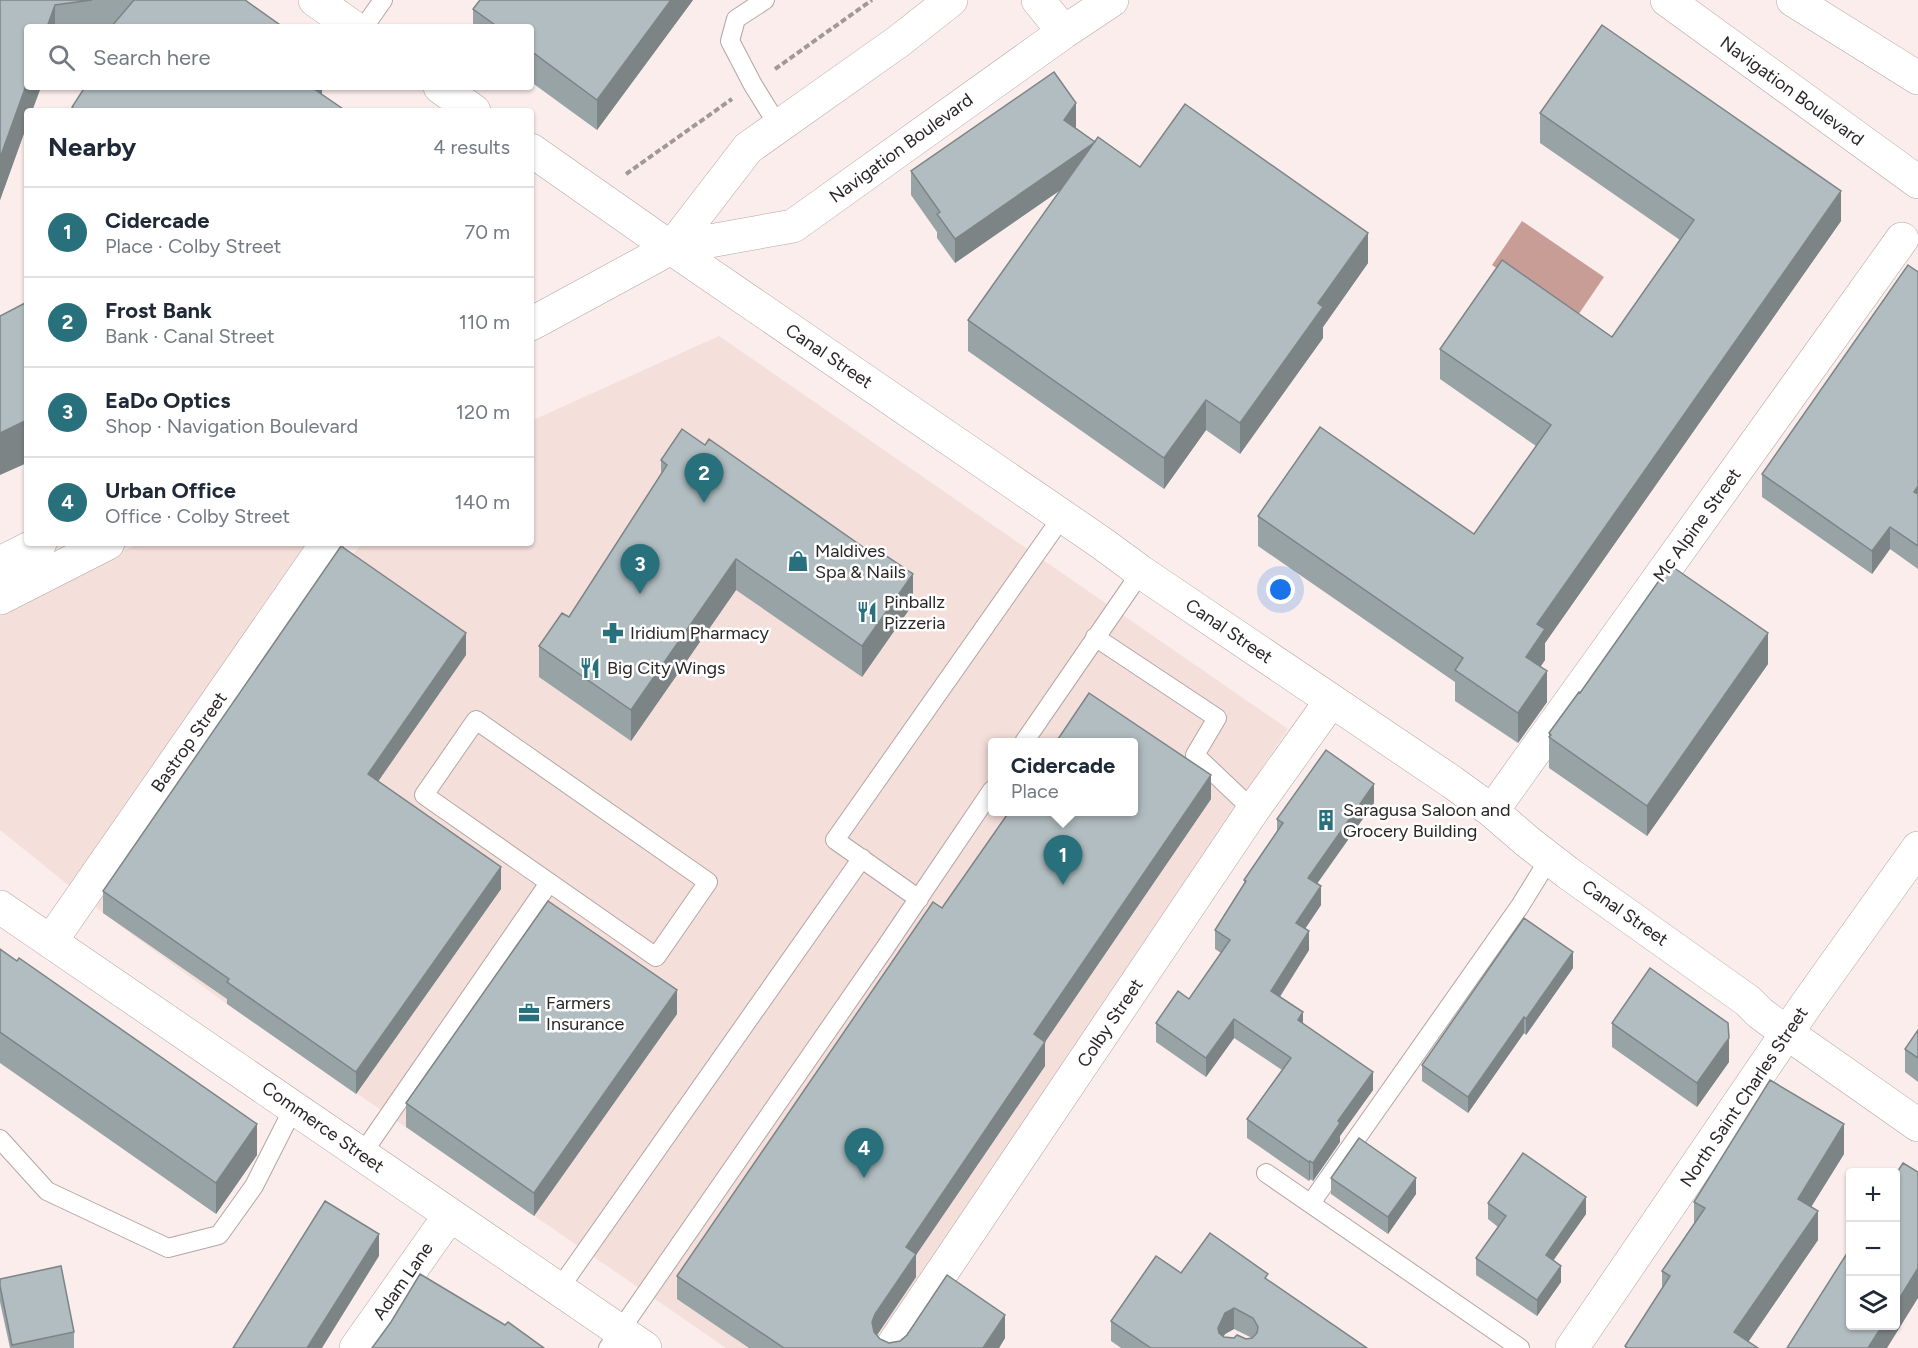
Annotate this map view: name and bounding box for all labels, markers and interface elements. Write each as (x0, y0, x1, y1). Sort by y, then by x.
search box (24, 24, 534, 90)
street label: Navigation Boulevard (1716, 32, 1868, 150)
icon: search (45, 41, 78, 74)
text: Search here (93, 44, 211, 71)
street label: Navigation Boulevard (825, 89, 977, 207)
text: Nearby (48, 131, 136, 163)
text: 4 results (433, 135, 510, 159)
text: Cidercade (105, 207, 209, 234)
text: 1 (63, 220, 72, 244)
text: 70 m (464, 220, 510, 244)
text: Place · Colby Street (105, 234, 281, 258)
text: Frost Bank (105, 297, 212, 324)
text: 2 (62, 310, 73, 334)
text: 110 m (459, 310, 510, 334)
street label: Canal Street (781, 319, 877, 393)
text: Bank · Canal Street (105, 324, 275, 348)
text: EaDo Optics (105, 387, 231, 414)
text: 3 (62, 400, 73, 424)
text: 120 m (456, 400, 510, 424)
text: Shop · Navigation Boulevard (105, 414, 358, 438)
pin: 2 (684, 454, 724, 503)
street label: Mc Alpine Street (1648, 464, 1746, 586)
text: Urban Office (105, 477, 236, 504)
text: 4 (61, 490, 74, 514)
text: 140 m (455, 490, 510, 514)
text: Office · Colby Street (105, 504, 290, 528)
place label: Maldives Spa & Nails (815, 540, 906, 583)
pin: 3 (620, 544, 660, 594)
shop icon: Maldives Spa & Nails (786, 549, 810, 573)
your location (1266, 575, 1295, 604)
place label: Pinballz Pizzeria (884, 591, 946, 634)
street label: Canal Street (1181, 594, 1277, 668)
restaurant icon: Pinballz Pizzeria (855, 600, 879, 624)
pharmacy icon: Iridium Pharmacy (601, 621, 625, 645)
place label: Iridium Pharmacy (630, 622, 769, 644)
restaurant icon: Big City Wings (578, 656, 602, 680)
place label: Big City Wings (607, 657, 726, 679)
street label: Bastrop Street (146, 687, 232, 796)
popup (988, 738, 1138, 816)
text: Cidercade (1011, 752, 1115, 779)
text: Place (1011, 779, 1059, 803)
place label: Saragusa Saloon and Grocery Building (1343, 799, 1510, 842)
building icon: Saragusa Saloon and Grocery Building (1314, 808, 1338, 832)
pin: 1 (1044, 836, 1082, 885)
street label: Canal Street (1578, 875, 1673, 951)
street label: Colby Street (1072, 974, 1148, 1071)
place label: Farmers Insurance (546, 992, 624, 1035)
office icon: Farmers Insurance (517, 1001, 541, 1025)
street label: North Saint Charles Street (1675, 1002, 1813, 1191)
street label: Commerce Street (258, 1077, 389, 1178)
pin: 4 (844, 1128, 884, 1178)
map controls (1846, 1168, 1900, 1330)
button: + (1846, 1168, 1900, 1222)
button: − (1846, 1222, 1900, 1276)
street label: Adam Lane (368, 1238, 438, 1324)
button: layers (1846, 1276, 1900, 1330)

